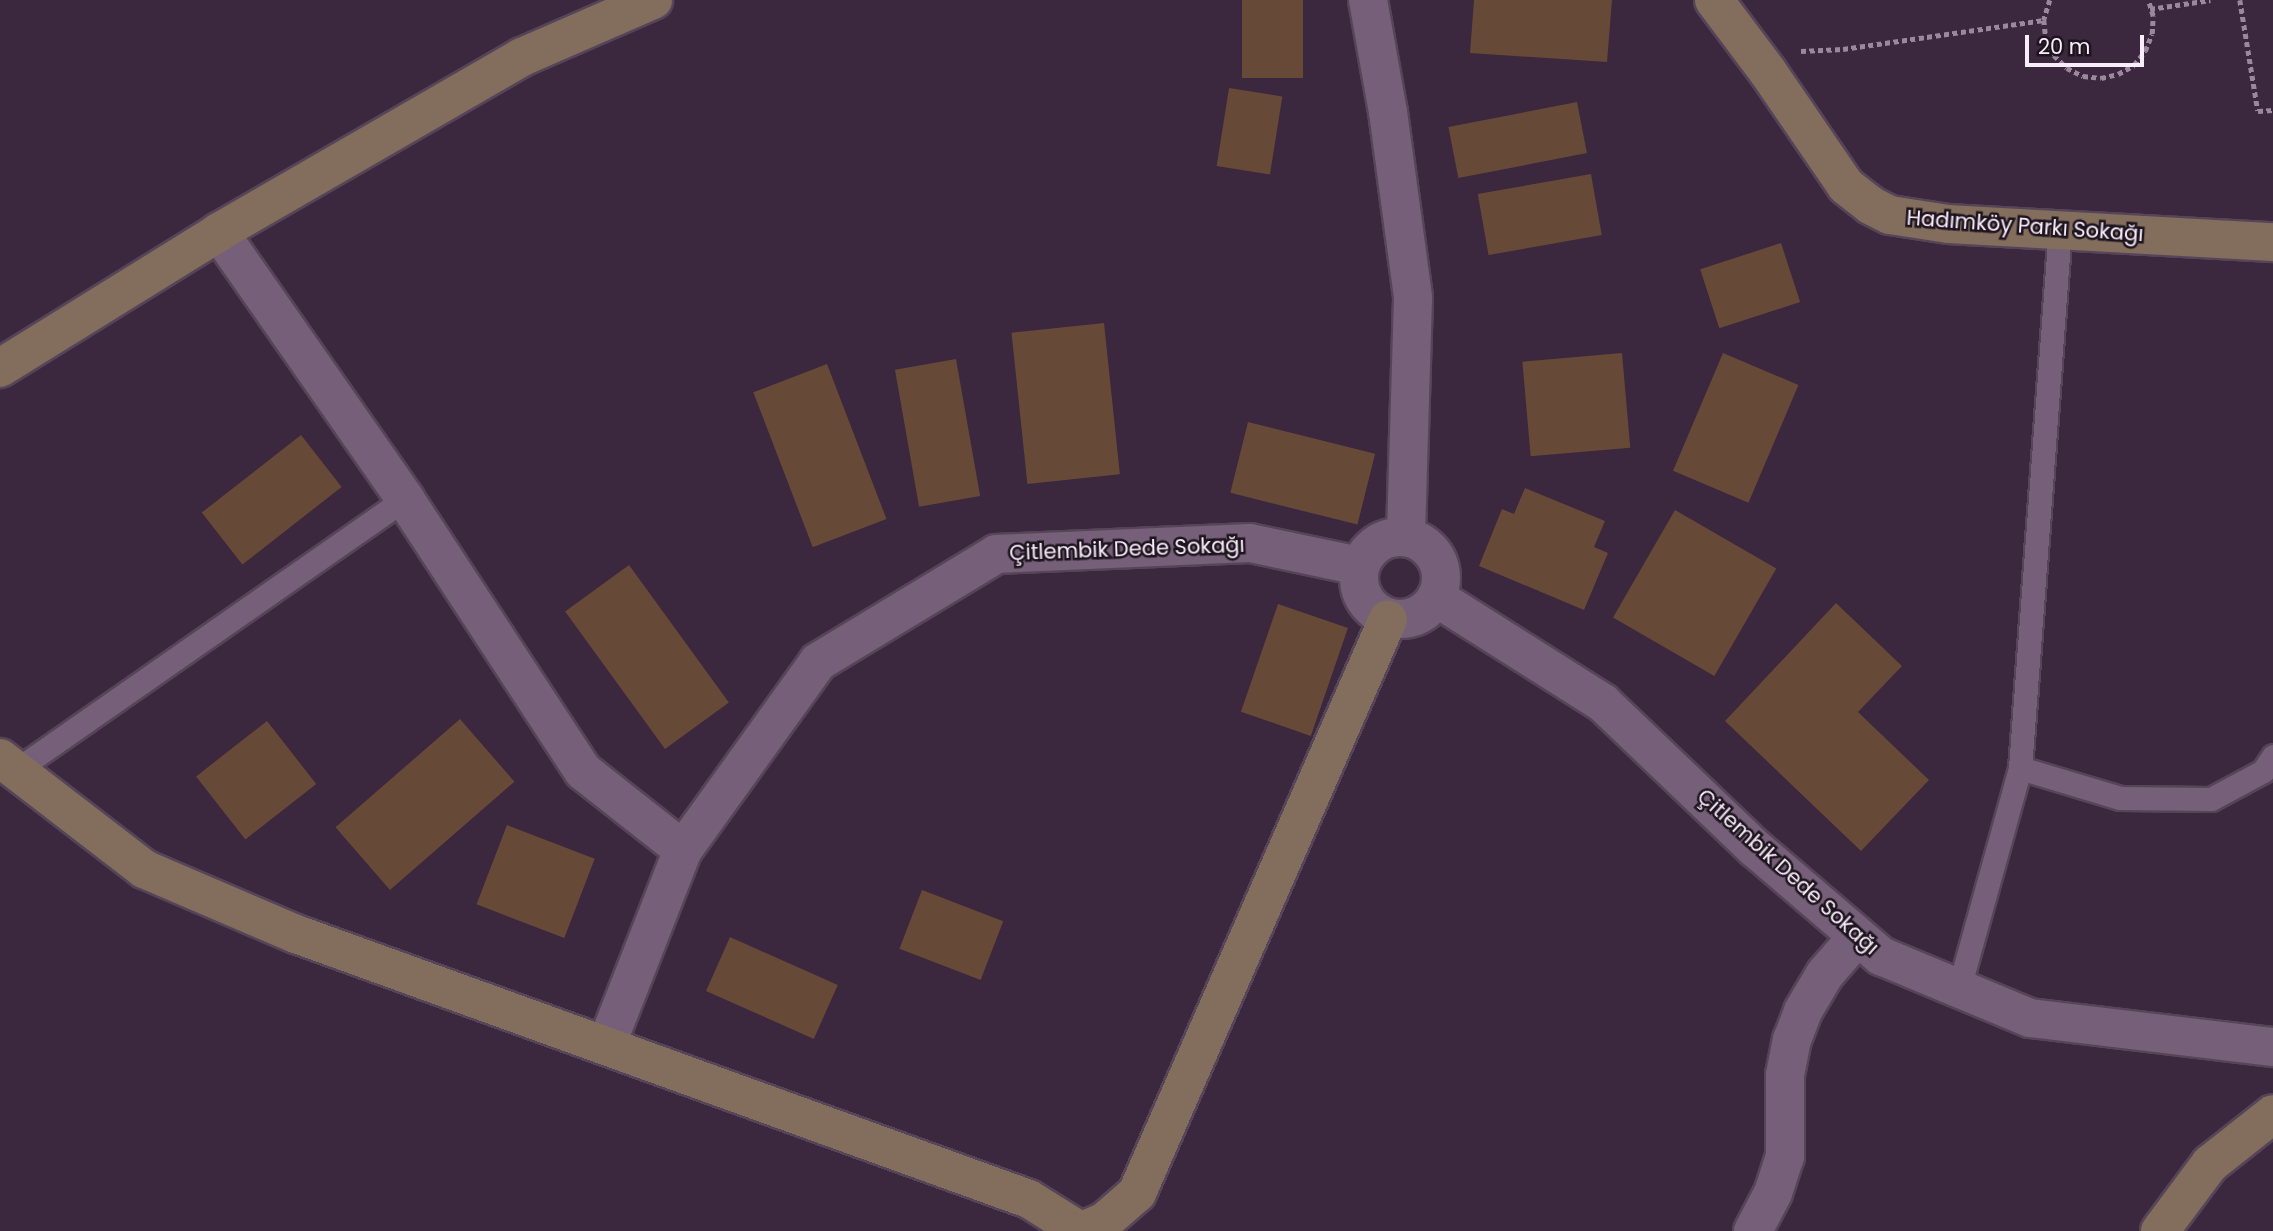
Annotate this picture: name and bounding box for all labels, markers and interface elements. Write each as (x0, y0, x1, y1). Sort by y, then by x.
scale bar (2028, 21, 2147, 65)
text: 20 m (2038, 32, 2091, 61)
street label: Hadımköy Parkı Sokağı (1906, 205, 2144, 247)
street label: Çitlembik Dede Sokağı (1009, 532, 1245, 566)
street label: Çitlembik Dede Sokağı (1692, 784, 1884, 960)

